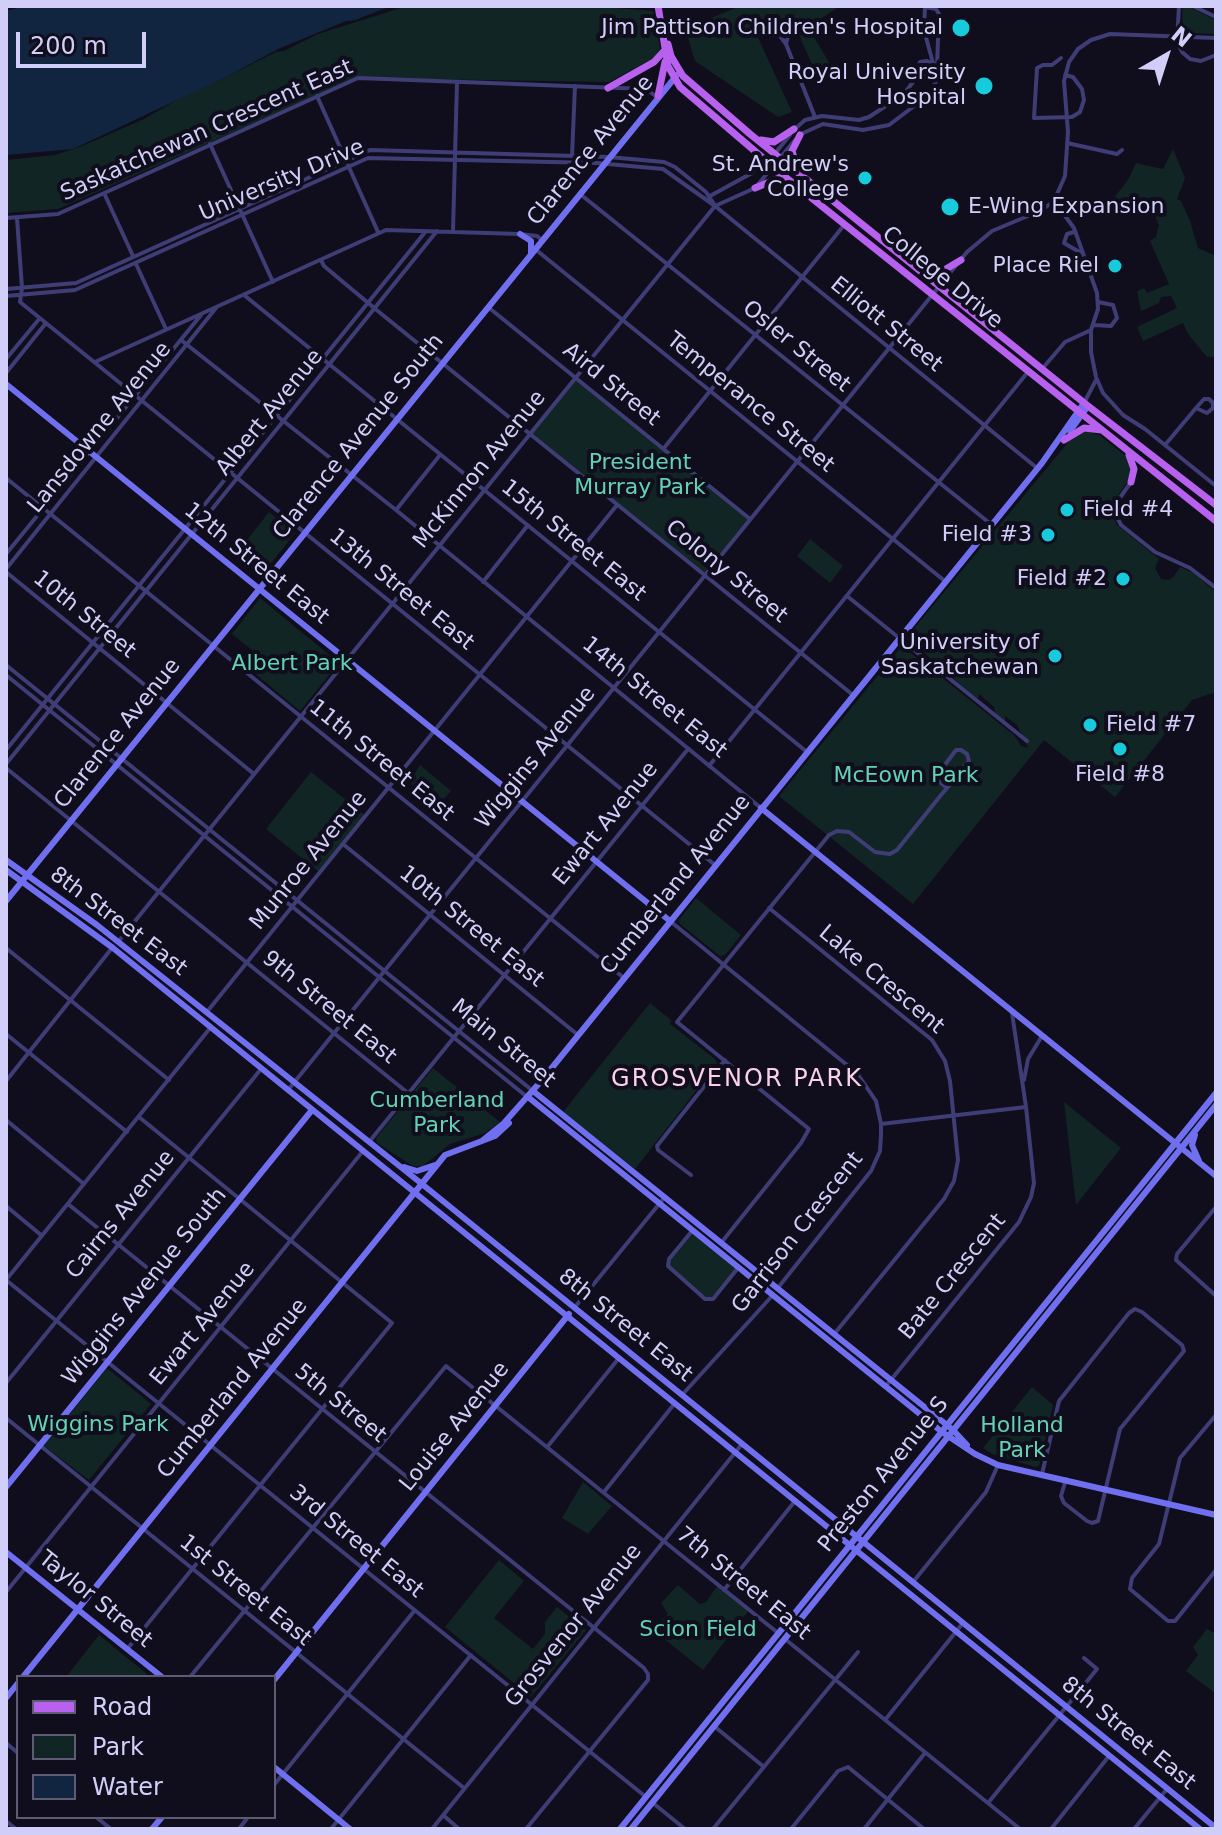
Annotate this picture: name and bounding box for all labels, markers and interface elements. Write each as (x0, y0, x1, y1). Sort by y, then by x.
place label: Jim Pattison Children's Hospital (601, 15, 943, 41)
scale bar (20, 16, 150, 66)
north arrow (1126, 16, 1206, 96)
marker: Jim Pattison Children's Hospital (950, 17, 972, 39)
text: N (1166, 21, 1196, 52)
text: 200 m (30, 32, 107, 60)
street label: Saskatchewan Crescent East (57, 54, 357, 208)
place label: Royal University Hospital (788, 60, 966, 112)
street label: Clarence Avenue (522, 71, 660, 231)
marker: Royal University Hospital (973, 75, 995, 97)
street label: University Drive (196, 134, 368, 228)
place label: St. Andrew's College (712, 152, 849, 204)
marker: St. Andrew's College (856, 169, 874, 187)
place label: E-Wing Expansion (968, 194, 1165, 220)
marker: E-Wing Expansion (939, 196, 961, 218)
street label: College Drive (876, 221, 1008, 335)
place label: Place Riel (992, 253, 1099, 279)
marker: Place Riel (1106, 257, 1124, 275)
street label: Elliott Street (825, 272, 947, 378)
street label: Osler Street (737, 295, 855, 399)
street label: Temperance Street (661, 327, 839, 479)
street label: Clarence Avenue South (268, 329, 450, 545)
street label: Lansdowne Avenue (23, 337, 177, 519)
street label: Aird Street (557, 338, 665, 432)
street label: Albert Avenue (211, 344, 329, 482)
street label: McKinnon Avenue (408, 386, 552, 554)
park label: President Murray Park (574, 450, 706, 502)
street label: 15th Street East (495, 474, 651, 608)
street label: 12th Street East (178, 497, 334, 631)
place label: Field #4 (1083, 497, 1173, 523)
marker: Field #4 (1058, 501, 1076, 519)
street label: Colony Street (660, 515, 792, 629)
place label: Field #3 (942, 522, 1032, 548)
street label: 13th Street East (323, 523, 479, 657)
marker: Field #3 (1039, 526, 1057, 544)
street label: 10th Street (27, 566, 141, 664)
place label: Field #2 (1017, 566, 1107, 592)
marker: Field #2 (1114, 570, 1132, 588)
place label: University of Saskatchewan (881, 630, 1039, 682)
street label: 14th Street East (576, 631, 732, 765)
marker: University of Saskatchewan (1046, 647, 1064, 665)
park label: Albert Park (232, 651, 352, 677)
street label: Clarence Avenue (49, 654, 187, 814)
street label: Wiggins Avenue (471, 681, 601, 835)
street label: 11th Street East (303, 694, 459, 828)
place label: Field #7 (1106, 712, 1196, 738)
marker: Field #7 (1081, 716, 1099, 734)
marker: Field #8 (1111, 740, 1129, 758)
street label: Ewart Avenue (548, 757, 664, 891)
place label: Field #8 (1075, 762, 1165, 788)
park label: McEown Park (834, 763, 978, 789)
street label: Munroe Avenue (245, 786, 373, 936)
street label: Cumberland Avenue (595, 790, 757, 980)
street label: 10th Street East (393, 860, 549, 994)
street label: 8th Street East (44, 862, 192, 982)
street label: Lake Crescent (813, 920, 949, 1040)
street label: 9th Street East (257, 946, 401, 1070)
street label: Main Street (446, 994, 560, 1094)
district label: GROSVENOR PARK (611, 1066, 863, 1094)
park label: Cumberland Park (370, 1088, 504, 1140)
street label: Cairns Avenue (61, 1145, 181, 1285)
street label: Garrison Crescent (727, 1147, 869, 1319)
street label: Wiggins Avenue South (57, 1183, 233, 1391)
street label: Bate Crescent (894, 1209, 1012, 1345)
street label: Ewart Avenue (145, 1257, 261, 1391)
street label: 8th Street East (553, 1264, 697, 1388)
street label: Cumberland Avenue (152, 1294, 314, 1484)
street label: Louise Avenue (395, 1357, 515, 1497)
street label: 5th Street (289, 1359, 391, 1449)
street label: Preston Avenue S (813, 1392, 955, 1558)
park label: Wiggins Park (27, 1412, 169, 1438)
park label: Holland Park (980, 1413, 1064, 1464)
street label: 3rd Street East (284, 1480, 428, 1604)
street label: 7th Street East (671, 1522, 815, 1646)
street label: 1st Street East (174, 1530, 316, 1652)
street label: Grosvenor Avenue (500, 1539, 648, 1713)
street label: Taylor Street (33, 1546, 157, 1654)
park label: Scion Field (639, 1617, 757, 1643)
street label: 8th Street East (1056, 1672, 1200, 1796)
legend (16, 1675, 276, 1819)
text: Road (92, 1693, 152, 1721)
text: Park (92, 1733, 144, 1761)
text: Water (92, 1773, 163, 1801)

